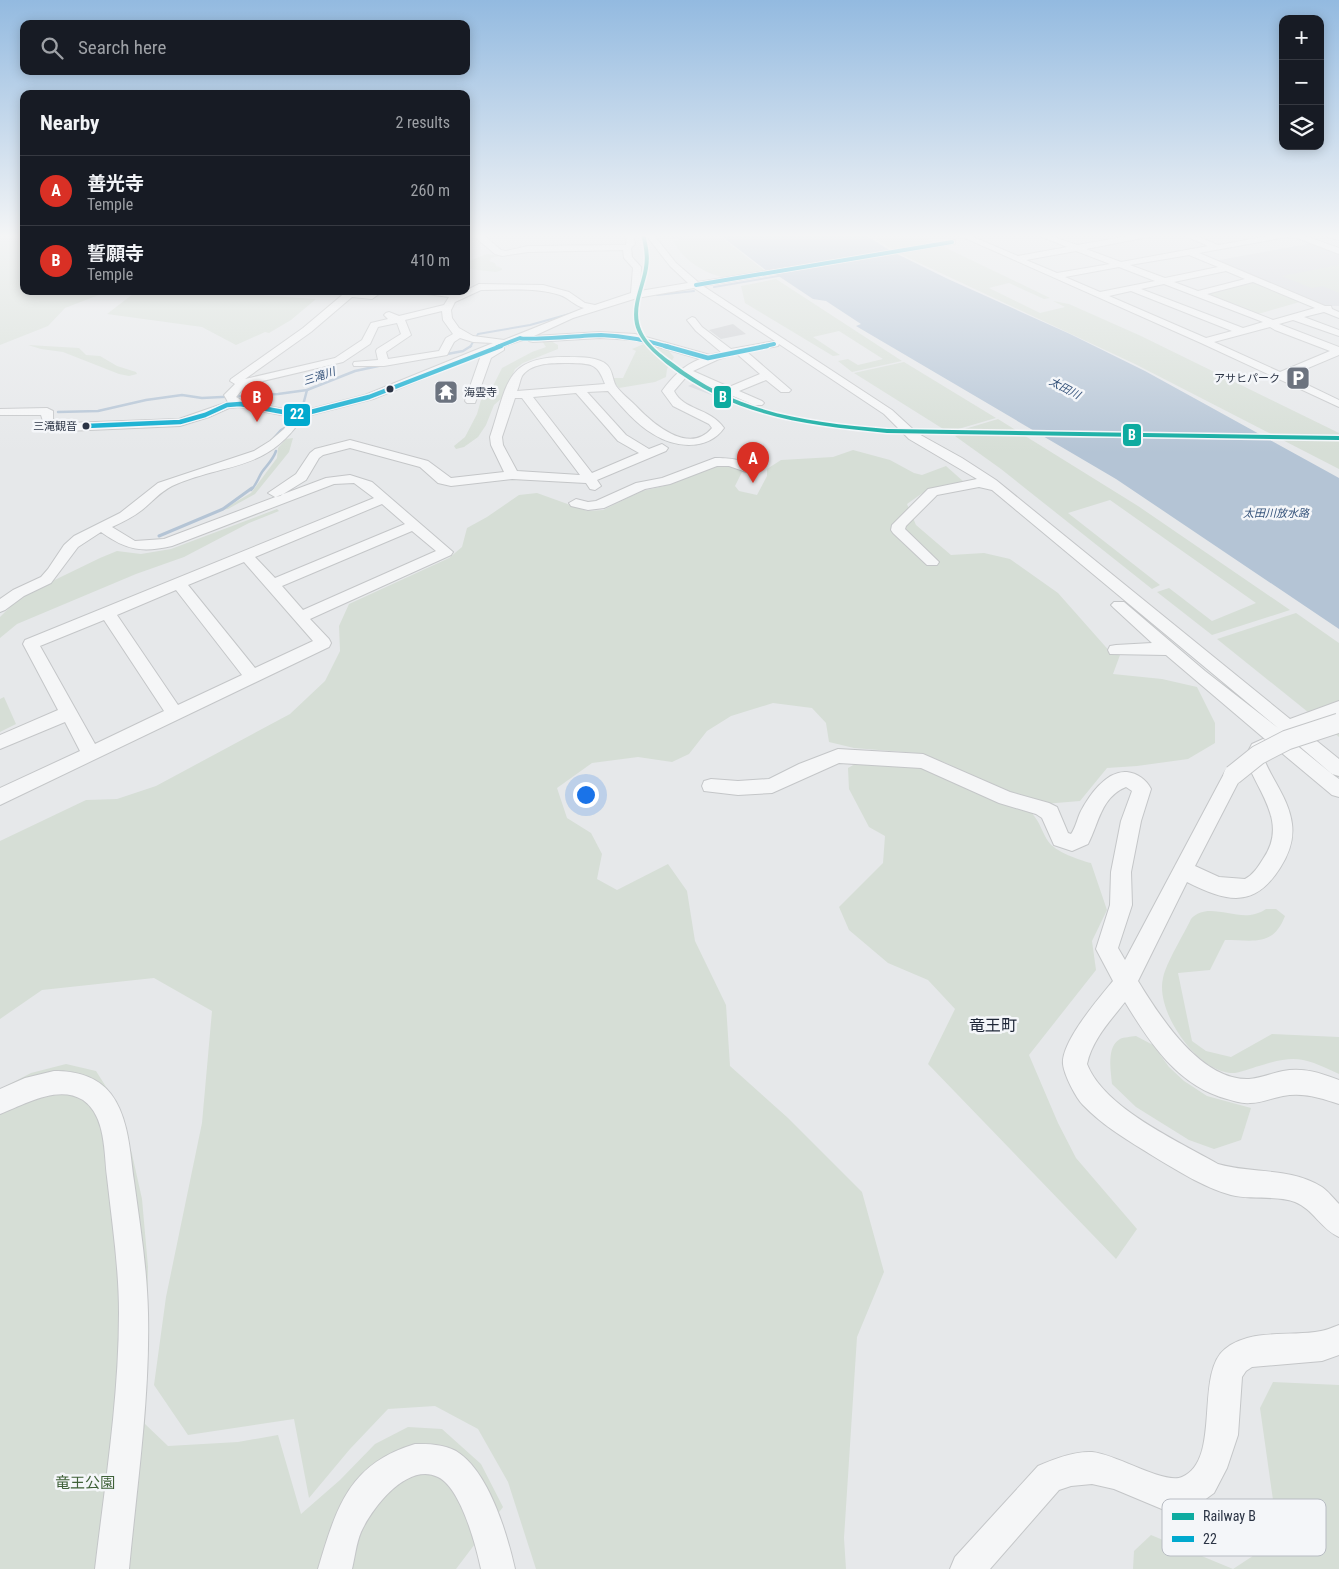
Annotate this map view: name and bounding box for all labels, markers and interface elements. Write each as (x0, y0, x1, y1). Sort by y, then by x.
map controls (1279, 15, 1324, 150)
button: + (1279, 15, 1324, 60)
search box (20, 20, 470, 75)
icon: search (38, 34, 66, 62)
text: Search here (78, 36, 166, 59)
button: − (1279, 60, 1324, 105)
button: layers (1279, 105, 1324, 150)
text: Nearby (40, 111, 99, 135)
text: 2 results (395, 113, 450, 132)
text: 善光寺 (87, 172, 144, 195)
text: A (51, 181, 61, 200)
text: 260 m (411, 181, 450, 200)
text: Temple (87, 195, 133, 214)
text: 誓願寺 (87, 242, 144, 265)
text: B (52, 251, 60, 270)
text: 410 m (411, 251, 450, 270)
text: Temple (87, 265, 133, 284)
water label: 三滝川 (301, 365, 338, 388)
parking icon: アサヒパーク (1285, 365, 1311, 391)
place label: アサヒパーク (1214, 372, 1280, 385)
water label: 太田川 (1047, 375, 1083, 402)
temple icon: 海雲寺 (433, 379, 459, 405)
pin: B (241, 381, 273, 422)
unlabelled marker (385, 384, 395, 394)
line badge: B (713, 385, 732, 409)
place label: 海雲寺 (464, 386, 497, 399)
text: B (719, 389, 727, 405)
line badge: 22 (283, 403, 311, 427)
text: 22 (290, 406, 304, 422)
place label: 三滝観音 (33, 420, 77, 433)
marker: 三滝観音 (81, 421, 91, 431)
line badge: B (1122, 423, 1142, 447)
text: B (1128, 427, 1136, 443)
pin: A (737, 442, 769, 483)
water label: 太田川放水路 (1243, 507, 1310, 520)
your location (573, 782, 599, 808)
district label: 竜王町 (969, 1016, 1017, 1035)
park label: 竜王公園 (55, 1474, 115, 1492)
legend (1162, 1499, 1326, 1556)
text: Railway B (1203, 1508, 1256, 1524)
text: 22 (1203, 1531, 1217, 1547)

